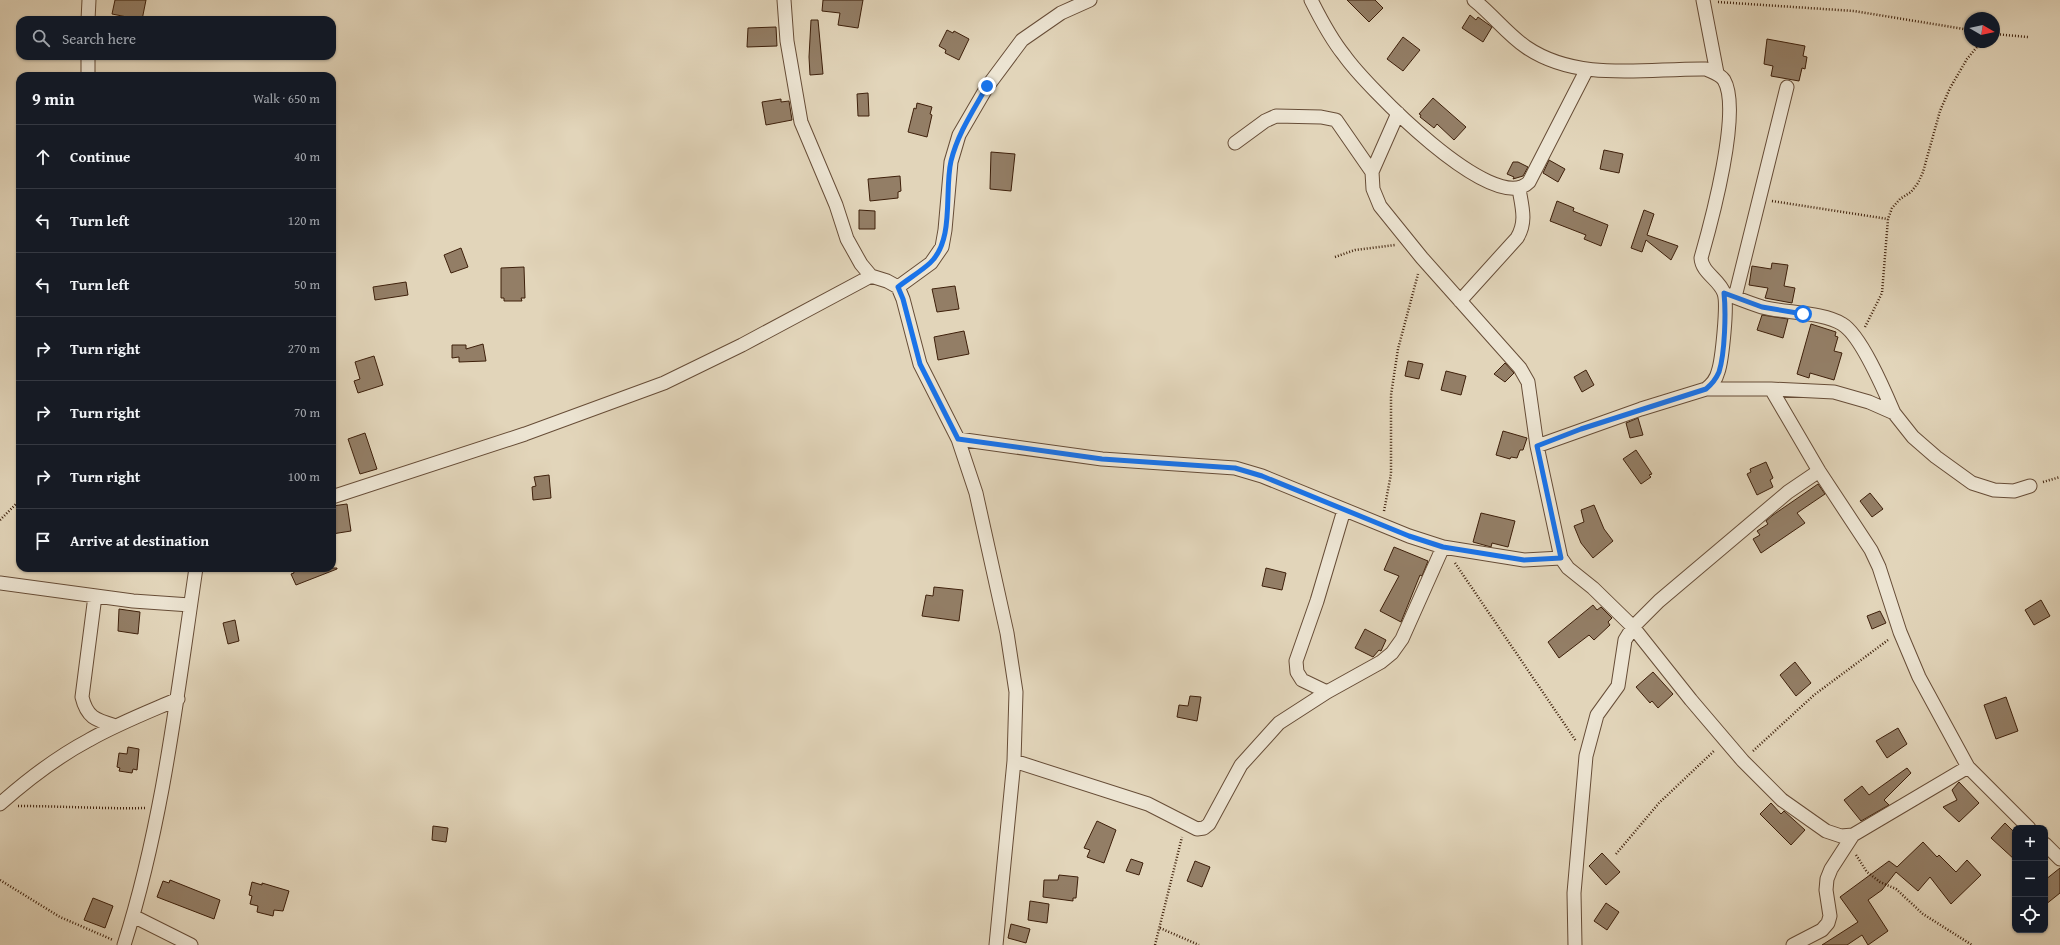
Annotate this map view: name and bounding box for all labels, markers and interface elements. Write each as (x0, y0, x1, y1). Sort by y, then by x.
north arrow (1964, 12, 2000, 48)
search box (16, 16, 336, 60)
icon: search (30, 27, 52, 49)
text: Search here (62, 28, 136, 49)
route end (978, 77, 996, 95)
text: 9 min (32, 86, 74, 111)
text: Walk · 650 m (253, 89, 320, 108)
icon: ahead (32, 146, 54, 168)
text: Continue (70, 146, 131, 167)
text: 40 m (294, 147, 320, 166)
icon: left (32, 210, 54, 232)
text: Turn left (70, 210, 129, 231)
text: 120 m (288, 211, 320, 230)
icon: left (32, 274, 54, 296)
text: Turn left (70, 274, 129, 295)
text: 50 m (294, 275, 320, 294)
route start (1794, 305, 1812, 323)
icon: right (32, 338, 54, 360)
text: Turn right (70, 338, 141, 359)
text: 270 m (288, 339, 320, 358)
icon: right (32, 402, 54, 424)
text: Turn right (70, 402, 141, 423)
text: 70 m (294, 403, 320, 422)
icon: right (32, 466, 54, 488)
text: Turn right (70, 466, 141, 487)
text: 100 m (288, 467, 320, 486)
icon: arrive (32, 530, 54, 552)
text: Arrive at destination (70, 530, 209, 551)
map controls (2012, 825, 2048, 933)
button: + (2012, 825, 2048, 861)
button: − (2012, 861, 2048, 897)
button: locate (2012, 897, 2048, 933)

